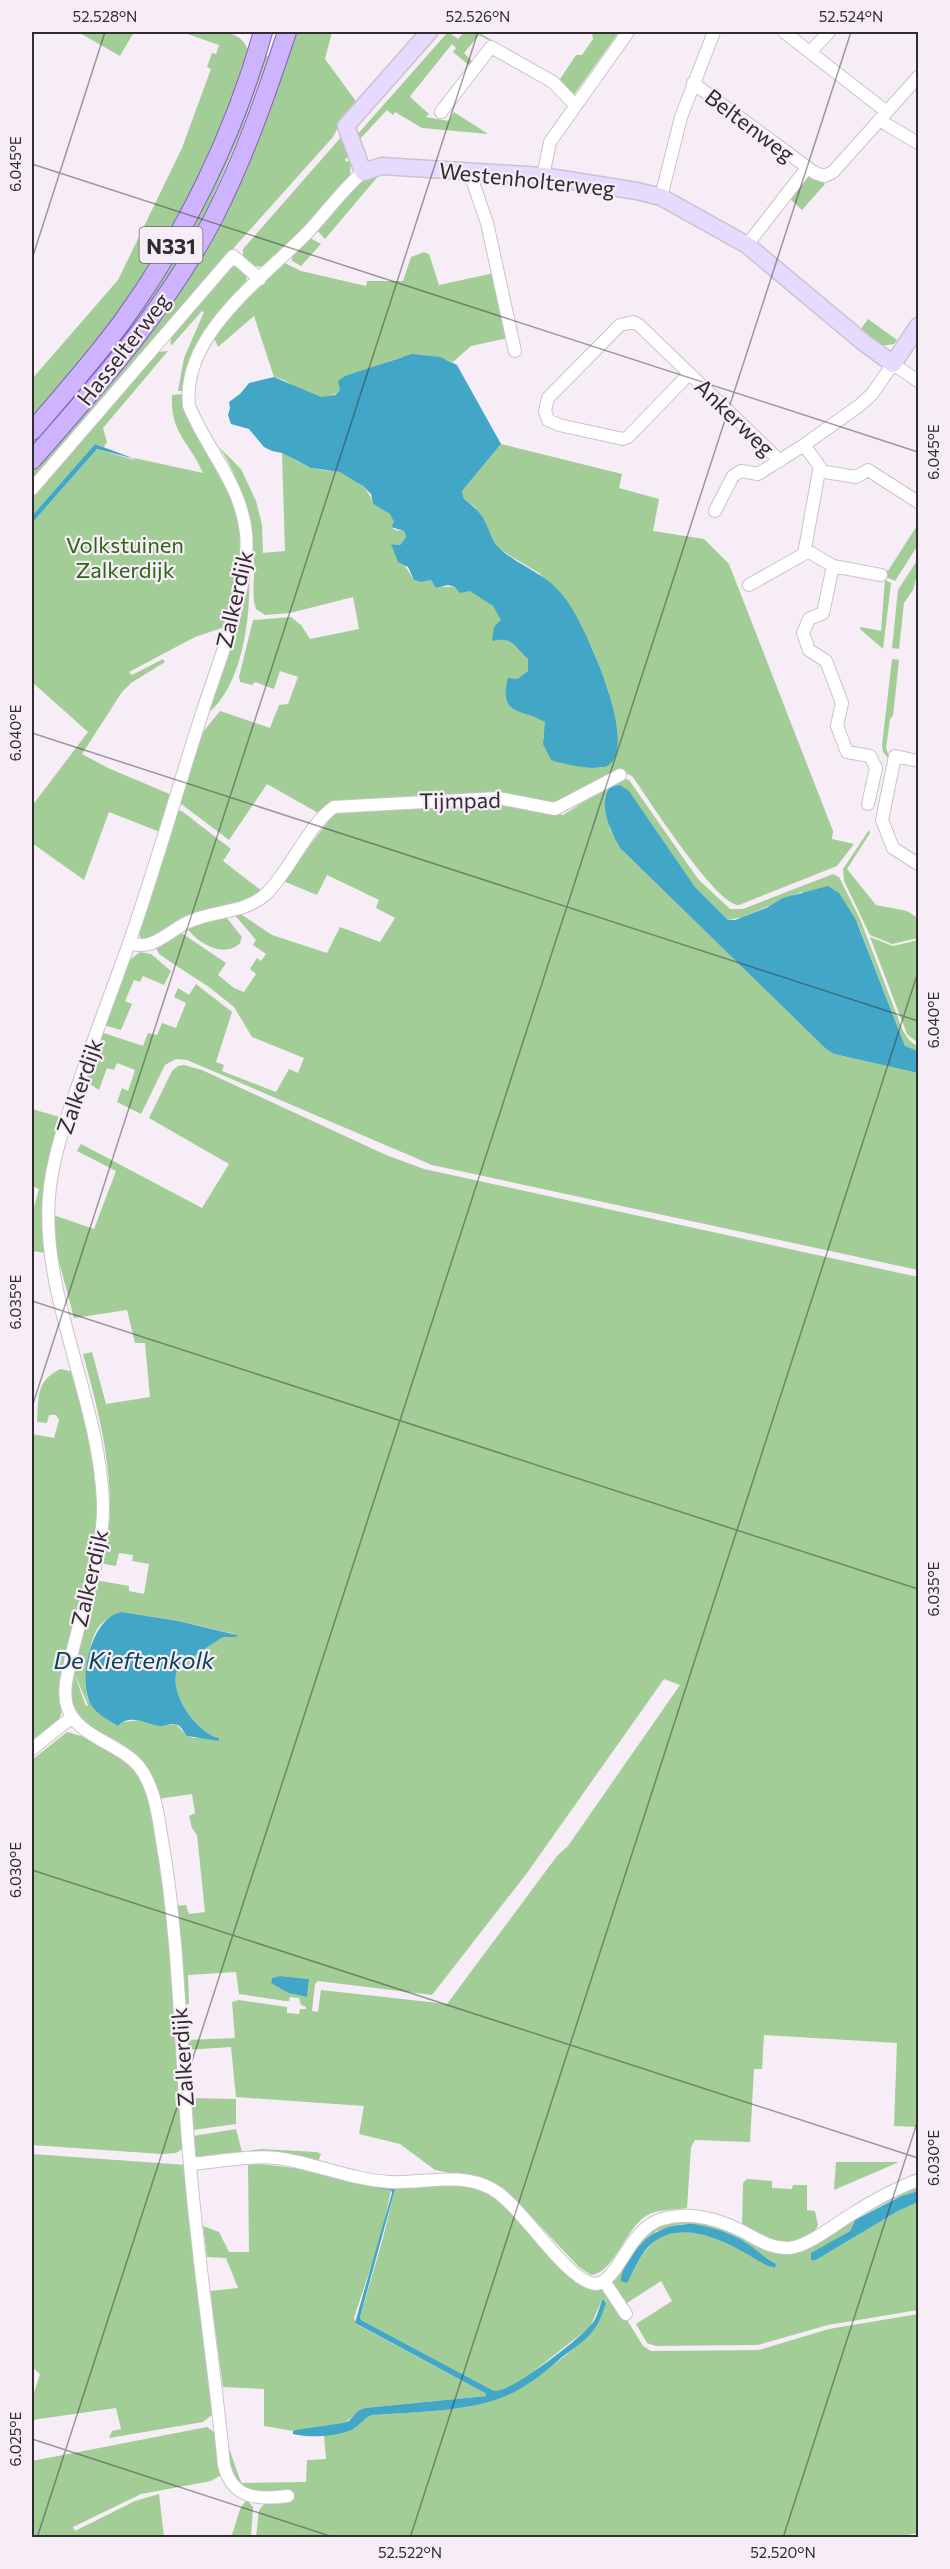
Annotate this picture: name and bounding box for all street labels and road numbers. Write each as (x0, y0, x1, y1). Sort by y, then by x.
street label: Beltenweg (700, 83, 800, 167)
street label: Westenholterweg (438, 156, 616, 202)
road number: N331 (140, 227, 202, 263)
street label: Hasselterweg (71, 287, 175, 411)
street label: Ankerweg (690, 372, 781, 462)
street label: Zalkerdijk (210, 548, 258, 650)
street label: Tijmpad (419, 786, 501, 814)
street label: Zalkerdijk (50, 1035, 108, 1137)
street label: Zalkerdijk (65, 1527, 113, 1629)
street label: Zalkerdijk (165, 2007, 199, 2107)

